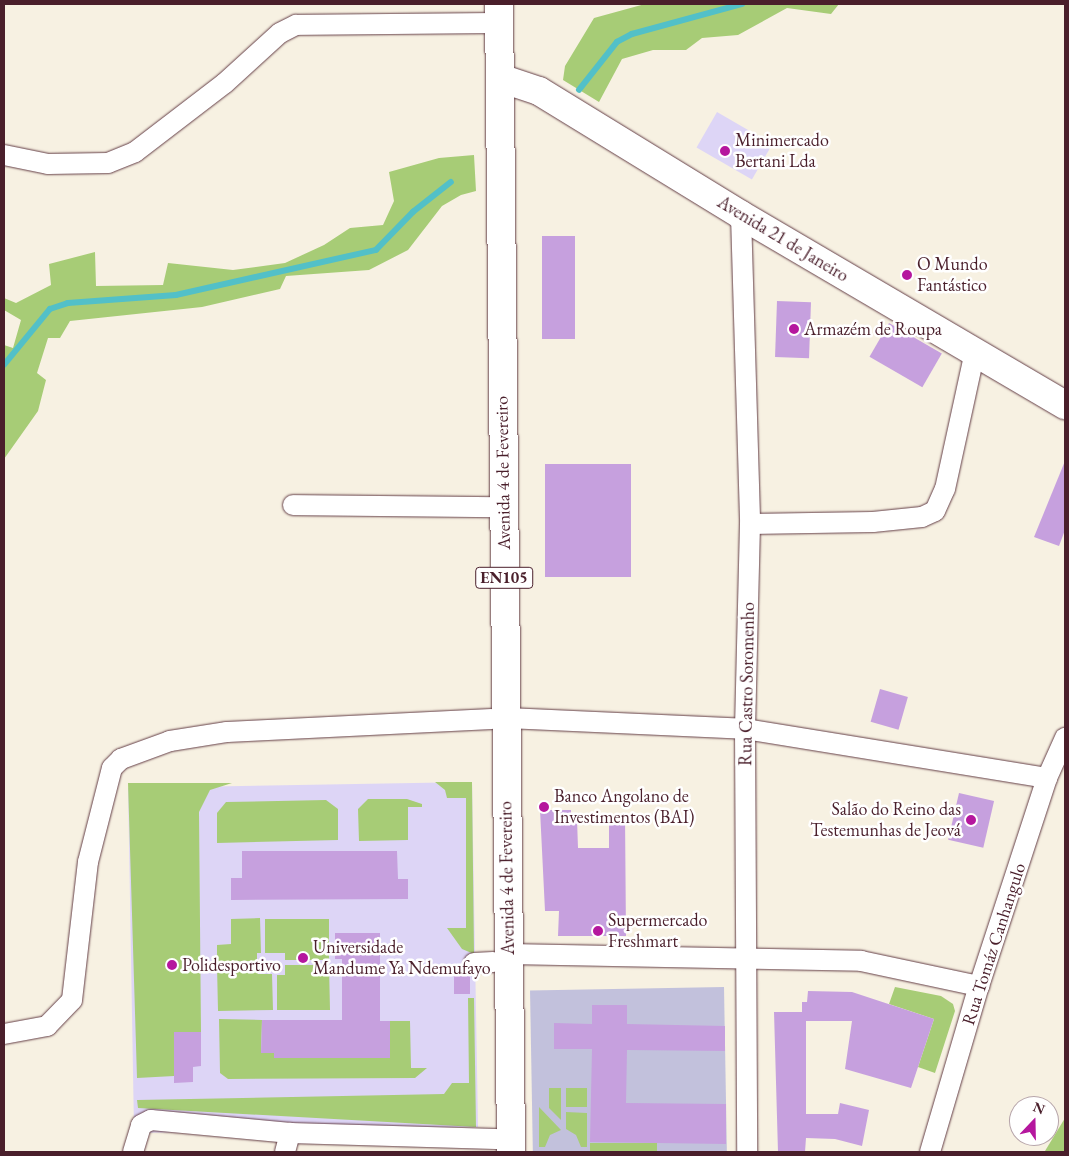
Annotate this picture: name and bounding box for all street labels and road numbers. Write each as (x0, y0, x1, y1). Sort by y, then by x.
street label: Avenida 21 de Janeiro (713, 191, 853, 287)
street label: Avenida 4 de Fevereiro (491, 396, 515, 550)
road number: EN105 (474, 564, 534, 592)
street label: Rua Castro Soromenho (735, 602, 759, 766)
street label: Avenida 4 de Fevereiro (495, 801, 519, 955)
street label: Rua Tomáz Canhangulo (958, 860, 1030, 1028)

